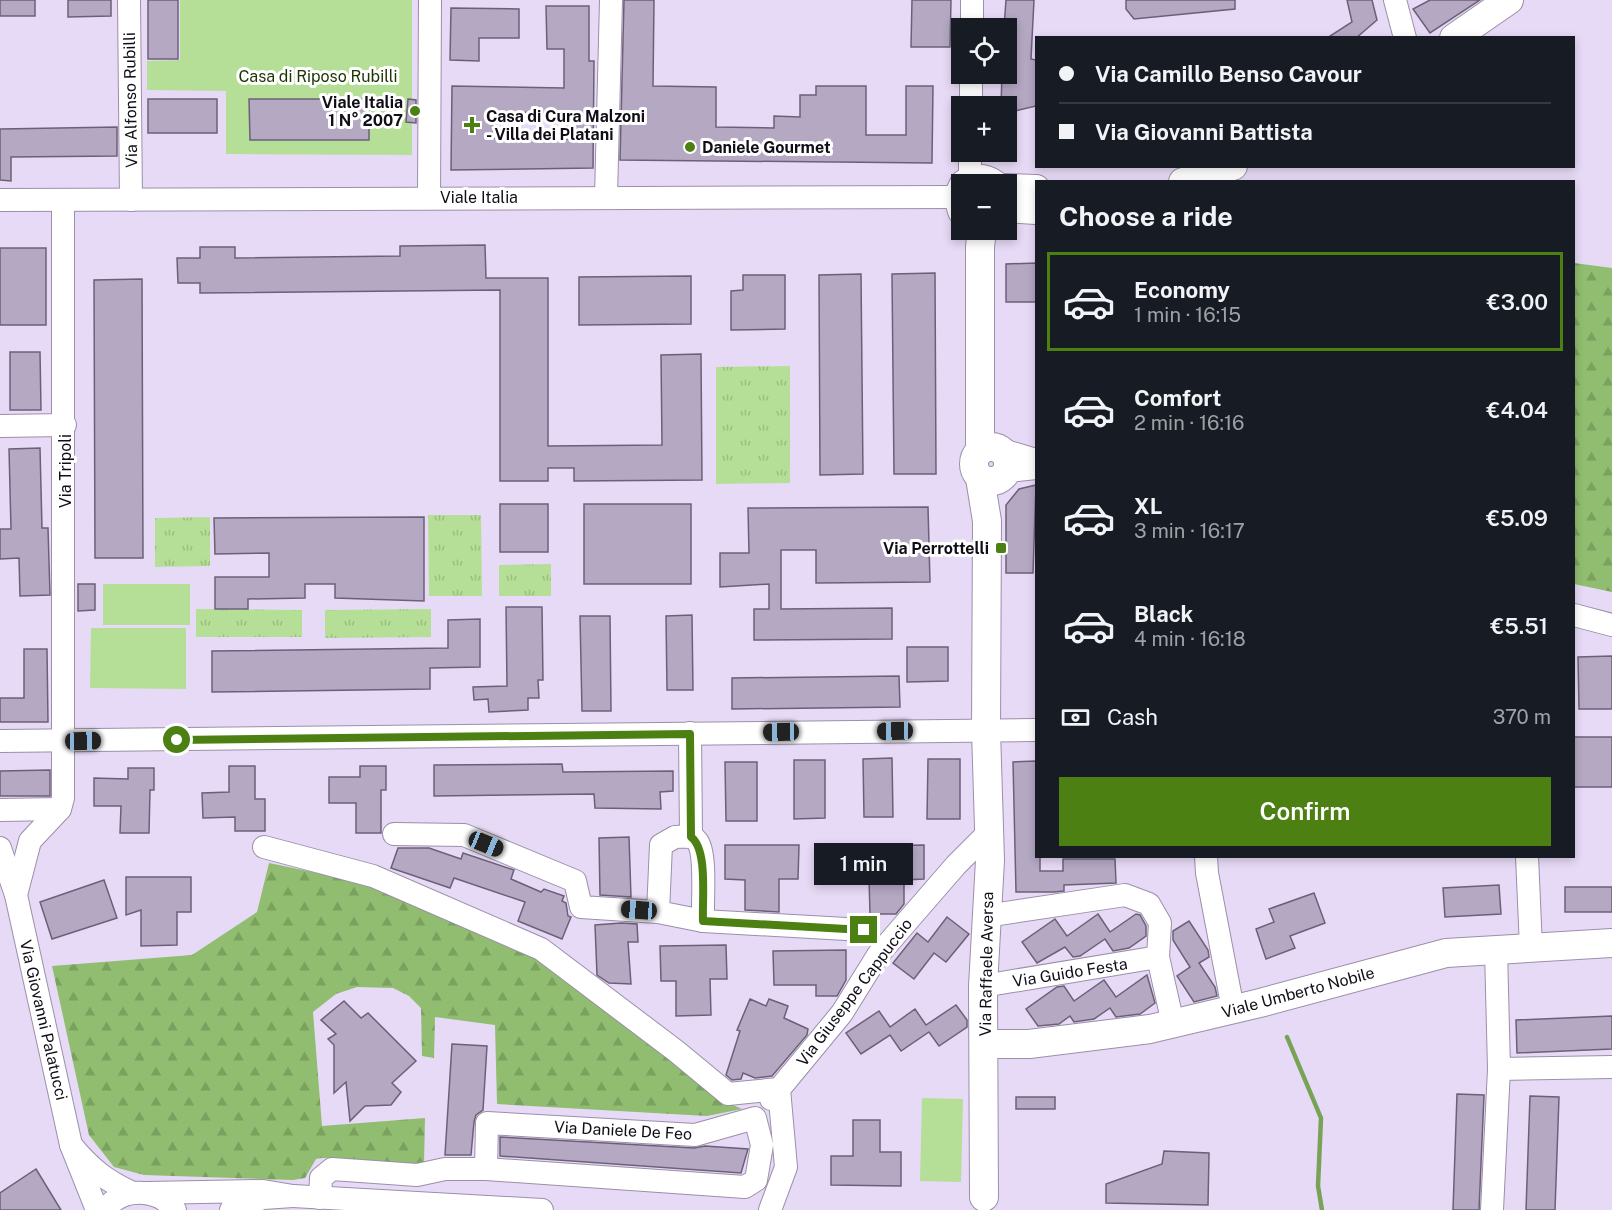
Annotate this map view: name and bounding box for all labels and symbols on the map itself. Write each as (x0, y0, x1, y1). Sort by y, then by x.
street label: Via Alfonso Rubilli (120, 32, 141, 168)
park label: Casa di Riposo Rubilli (238, 67, 398, 86)
place label: Viale Italia 1 N° 2007 (322, 93, 403, 130)
marker: Viale Italia 1 N° 2007 (408, 104, 422, 118)
place label: Casa di Cura Malzoni - Villa dei Platani (486, 107, 645, 144)
marker: Casa di Cura Malzoni - Villa dei Platani (463, 116, 481, 134)
place label: Daniele Gourmet (702, 138, 831, 157)
marker: Daniele Gourmet (683, 140, 697, 154)
street label: Viale Italia (440, 188, 518, 207)
street label: Via Tripoli (56, 434, 75, 508)
place label: Via Perrottelli (883, 539, 989, 558)
marker: Via Perrottelli (994, 541, 1008, 555)
car (877, 722, 913, 740)
car (763, 723, 799, 741)
route start (163, 726, 190, 753)
car (65, 732, 101, 750)
car (466, 829, 506, 859)
callout: 1 min (814, 843, 914, 885)
street label: Via Raffaele Aversa (976, 891, 997, 1037)
car (620, 900, 658, 920)
street label: Via Giuseppe Cappuccio (793, 915, 916, 1070)
route end (850, 916, 877, 943)
street label: Via Giovanni Palatucci (16, 938, 71, 1102)
street label: Via Guido Festa (1011, 954, 1129, 991)
street label: Viale Umberto Nobile (1220, 963, 1377, 1022)
street label: Via Daniele De Feo (553, 1117, 693, 1144)

